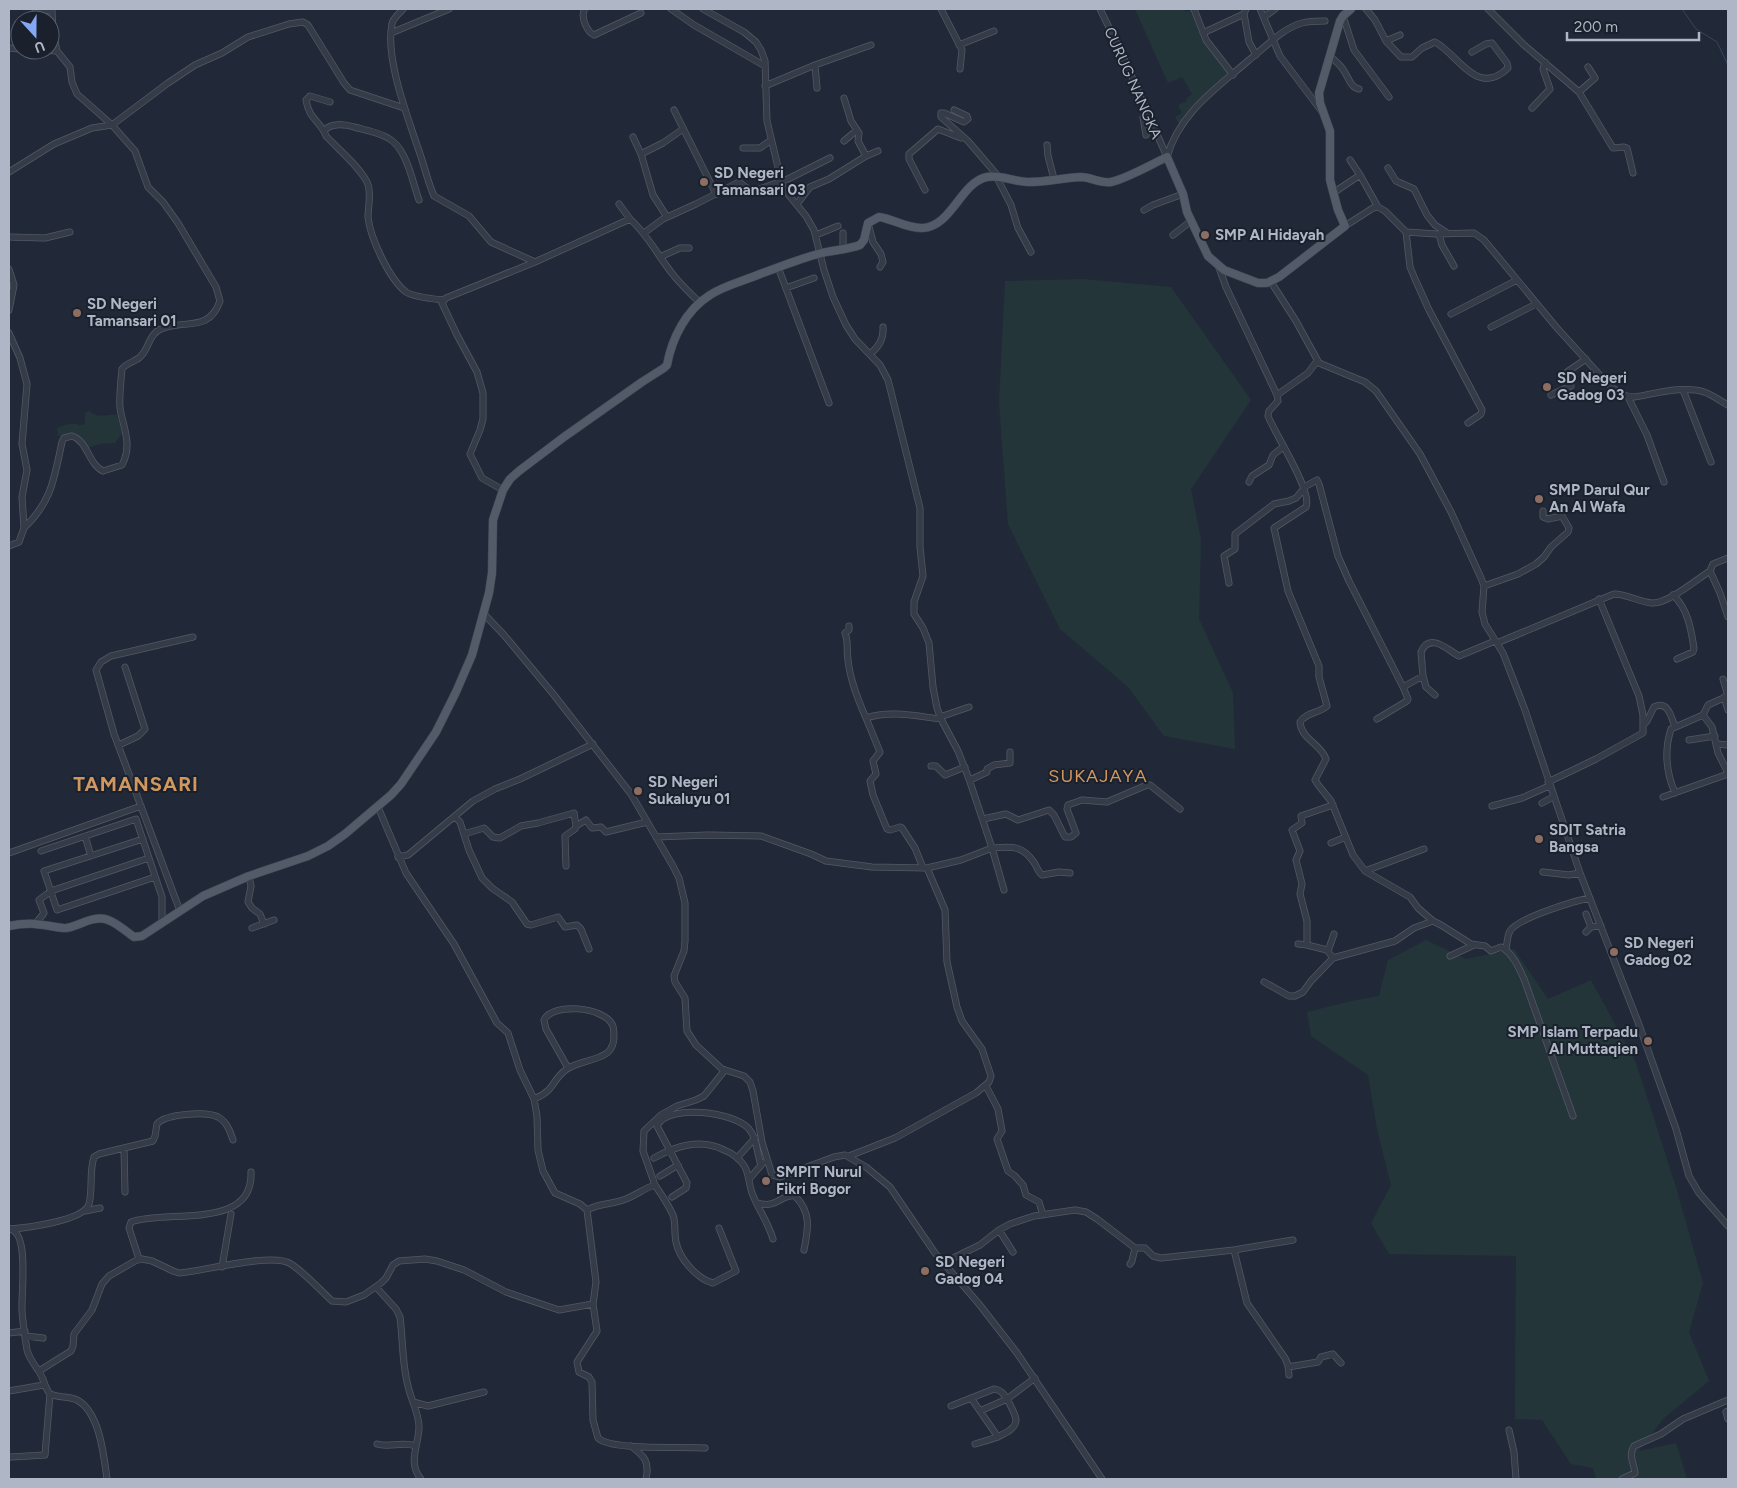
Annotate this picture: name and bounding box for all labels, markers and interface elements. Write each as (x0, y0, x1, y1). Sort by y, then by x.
north arrow (10, 10, 60, 60)
scale bar (1567, 10, 1700, 42)
text: 200 m (1574, 18, 1618, 36)
street label: CURUG NANGKA (1100, 24, 1166, 142)
text: U (32, 37, 47, 56)
place label: SD Negeri Tamansari 03 (714, 164, 806, 199)
marker: SD Negeri Tamansari 03 (698, 176, 710, 188)
place label: SMP Al Hidayah (1215, 226, 1324, 244)
marker: SMP Al Hidayah (1199, 229, 1211, 241)
place label: SD Negeri Tamansari 01 (87, 295, 177, 330)
marker: SD Negeri Tamansari 01 (71, 307, 83, 319)
place label: SD Negeri Gadog 03 (1557, 369, 1627, 404)
marker: SD Negeri Gadog 03 (1541, 381, 1553, 393)
place label: SMP Darul Qur An Al Wafa (1549, 481, 1650, 516)
marker: SMP Darul Qur An Al Wafa (1533, 493, 1545, 505)
district label: SUKAJAYA (1048, 765, 1148, 787)
district label: TAMANSARI (73, 772, 199, 796)
place label: SD Negeri Sukaluyu 01 (648, 773, 730, 808)
marker: SD Negeri Sukaluyu 01 (632, 785, 644, 797)
place label: SDIT Satria Bangsa (1549, 821, 1626, 856)
marker: SDIT Satria Bangsa (1533, 833, 1545, 845)
place label: SD Negeri Gadog 02 (1624, 934, 1694, 969)
marker: SD Negeri Gadog 02 (1608, 946, 1620, 958)
place label: SMP Islam Terpadu Al Muttaqien (1508, 1023, 1638, 1058)
marker: SMP Islam Terpadu Al Muttaqien (1642, 1035, 1654, 1047)
place label: SMPIT Nurul Fikri Bogor (776, 1163, 862, 1198)
marker: SMPIT Nurul Fikri Bogor (760, 1175, 772, 1187)
place label: SD Negeri Gadog 04 (935, 1253, 1005, 1288)
marker: SD Negeri Gadog 04 (919, 1265, 931, 1277)

